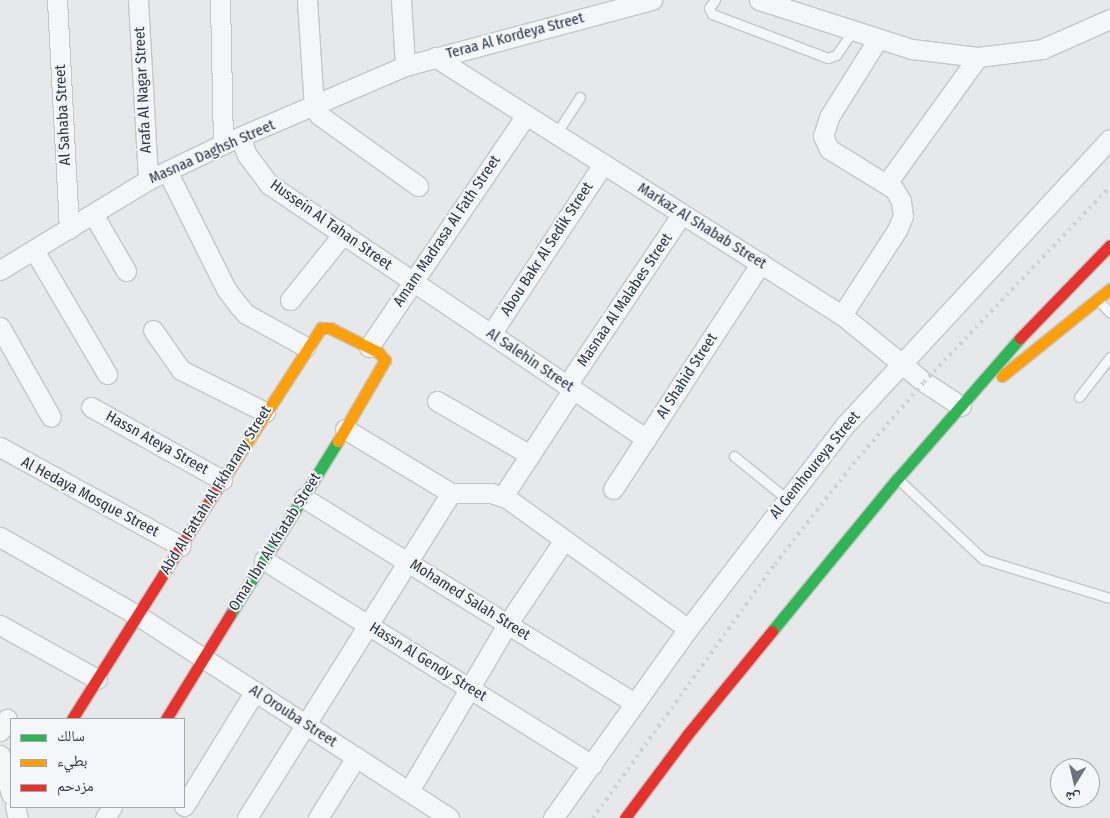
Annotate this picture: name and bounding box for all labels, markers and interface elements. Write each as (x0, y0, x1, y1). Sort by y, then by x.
street label: Teraa Al Kordeya Street (444, 9, 586, 63)
street label: Arafa Al Nagar Street (131, 26, 155, 154)
street label: Al Sahaba Street (51, 64, 75, 166)
street label: Masnaa Daghsh Street (146, 116, 278, 188)
street label: Amam Madrasa Al Fath Street (390, 152, 504, 310)
street label: Hussein Al Tahan Street (267, 176, 395, 274)
street label: Abou Bakr Al Sedik Street (497, 179, 597, 319)
street label: Markaz Al Shabab Street (634, 179, 770, 273)
street label: Masnaa Al Malabes Street (574, 230, 676, 370)
street label: Al Salehin Street (483, 324, 577, 396)
street label: Al Shahid Street (653, 330, 721, 422)
street label: Abd Al Fattah Al Fkharany Street (157, 402, 275, 578)
street label: Hassn Ateya Street (103, 407, 211, 479)
street label: Al Gemhoureya Street (766, 408, 864, 522)
street label: Al Hedaya Mosque Street (18, 453, 162, 541)
street label: Omar Ibn Al Khatab Street (225, 470, 325, 614)
street label: Mohamed Salah Street (406, 556, 534, 644)
street label: Hassn Al Gendy Street (366, 619, 490, 705)
street label: Al Orouba Street (246, 681, 340, 751)
legend (10, 718, 185, 808)
text: سالك (57, 727, 85, 745)
text: بطيء (57, 752, 87, 770)
north arrow (1050, 758, 1100, 808)
text: مزدحم (57, 777, 94, 795)
text: ش (1064, 788, 1081, 807)

